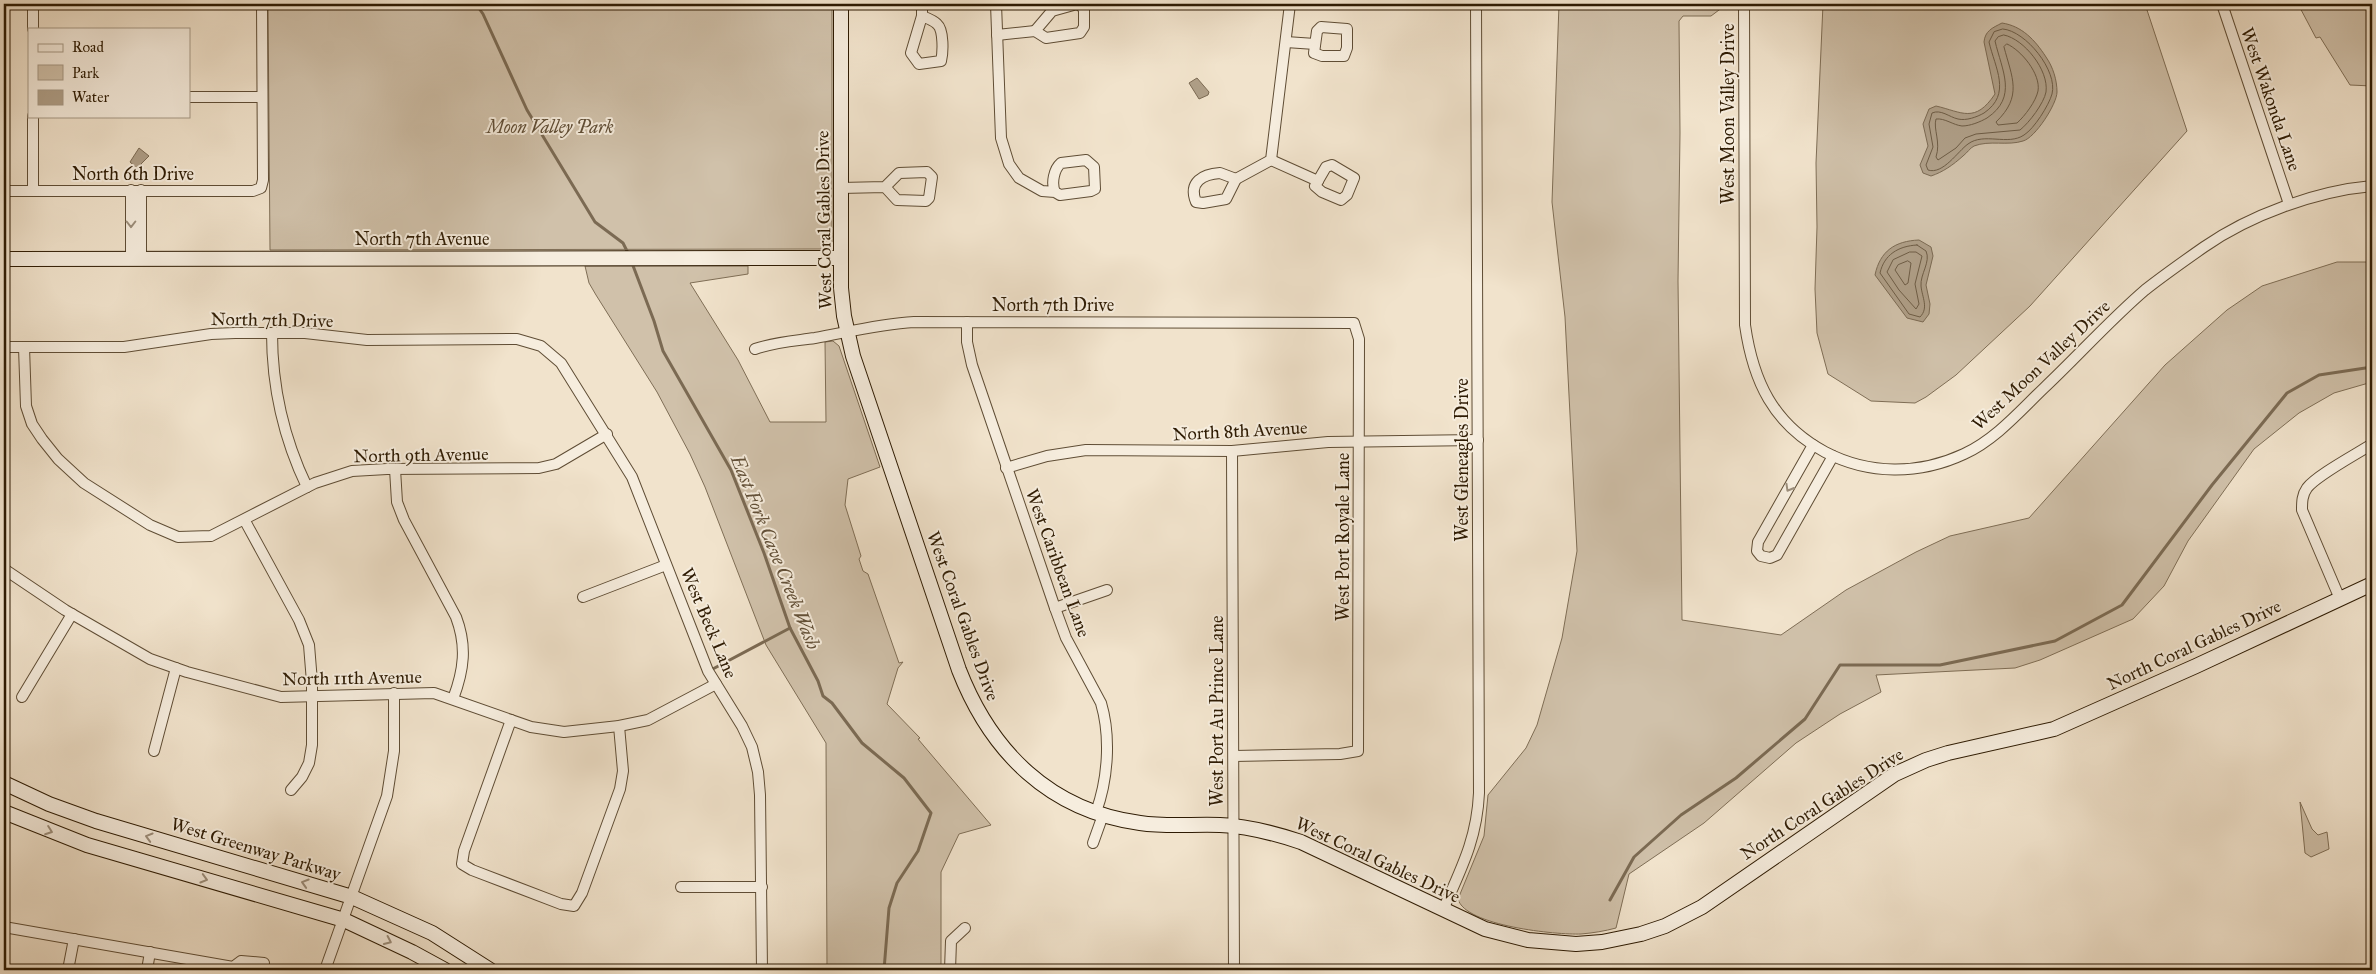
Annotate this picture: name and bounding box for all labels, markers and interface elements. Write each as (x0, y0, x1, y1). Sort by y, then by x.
street label: West Moon Valley Drive (1717, 24, 1739, 204)
street label: West Wakonda Lane (2236, 24, 2306, 174)
legend (28, 28, 190, 118)
text: Road (72, 38, 104, 56)
text: Park (72, 64, 99, 82)
text: Water (72, 88, 109, 106)
park label: Moon Valley Park (484, 116, 614, 138)
street label: West Coral Gables Drive (811, 130, 837, 310)
street label: North 6th Drive (72, 163, 194, 185)
one-way arrow (126, 220, 136, 228)
street label: North 7th Avenue (355, 228, 490, 250)
street label: North 7th Drive (992, 294, 1114, 316)
street label: West Moon Valley Drive (1967, 295, 2115, 435)
street label: North 7th Drive (211, 308, 333, 332)
street label: West Gleneagles Drive (1451, 378, 1474, 542)
street label: North 8th Avenue (1172, 416, 1308, 446)
street label: North 9th Avenue (353, 443, 489, 467)
water label: East Fork Cave Creek Wash (726, 451, 825, 653)
street label: West Port Royale Lane (1332, 453, 1354, 621)
one-way arrow (1785, 482, 1795, 491)
street label: West Caribbean Lane (1021, 486, 1095, 640)
street label: West Coral Gables Drive (922, 528, 1004, 704)
street label: West Beck Lane (676, 564, 742, 682)
street label: North Coral Gables Drive (2104, 595, 2284, 695)
street label: West Port Au Prince Lane (1206, 616, 1228, 806)
street label: North 11th Avenue (282, 666, 422, 690)
street label: North Coral Gables Drive (1737, 743, 1907, 865)
street label: West Coral Gables Drive (1292, 812, 1464, 908)
street label: West Greenway Parkway (168, 813, 344, 885)
one-way arrow (44, 825, 52, 835)
one-way arrow (146, 833, 154, 843)
one-way arrow (199, 874, 207, 884)
one-way arrow (302, 879, 310, 889)
one-way arrow (383, 934, 392, 945)

